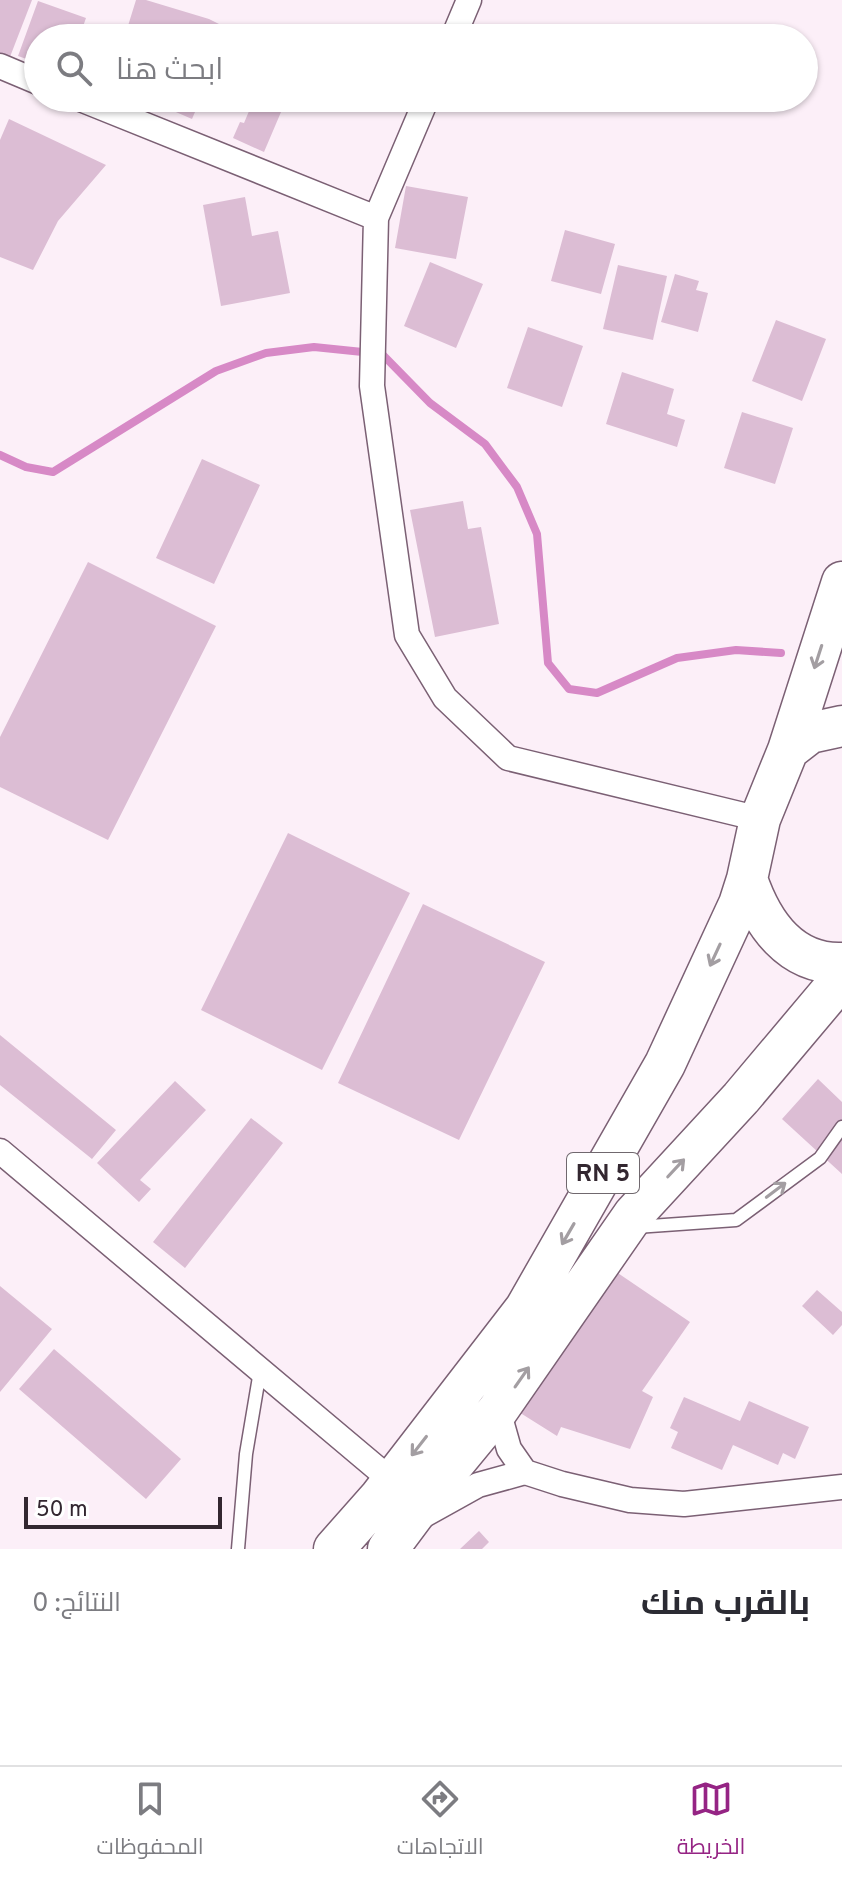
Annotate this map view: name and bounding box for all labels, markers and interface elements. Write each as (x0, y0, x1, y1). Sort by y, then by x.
search box (24, 24, 818, 112)
icon: search (52, 46, 96, 90)
text: ابحث هنا (116, 53, 223, 90)
one-way arrow (810, 643, 825, 669)
one-way arrow (707, 942, 722, 966)
road number: RN 5 (567, 1153, 639, 1193)
one-way arrow (667, 1159, 685, 1179)
one-way arrow (765, 1182, 787, 1198)
one-way arrow (560, 1222, 576, 1245)
one-way arrow (513, 1366, 530, 1388)
one-way arrow (410, 1435, 427, 1456)
scale bar (24, 1493, 222, 1529)
text: 50 m (36, 1497, 88, 1524)
text: بالقرب منك (641, 1584, 810, 1627)
text: النتائج: 0 (32, 1588, 121, 1621)
tab: المحفوظات (97, 1777, 204, 1867)
tab: الاتجاهات (397, 1777, 484, 1867)
tab: الخريطة (677, 1777, 745, 1867)

